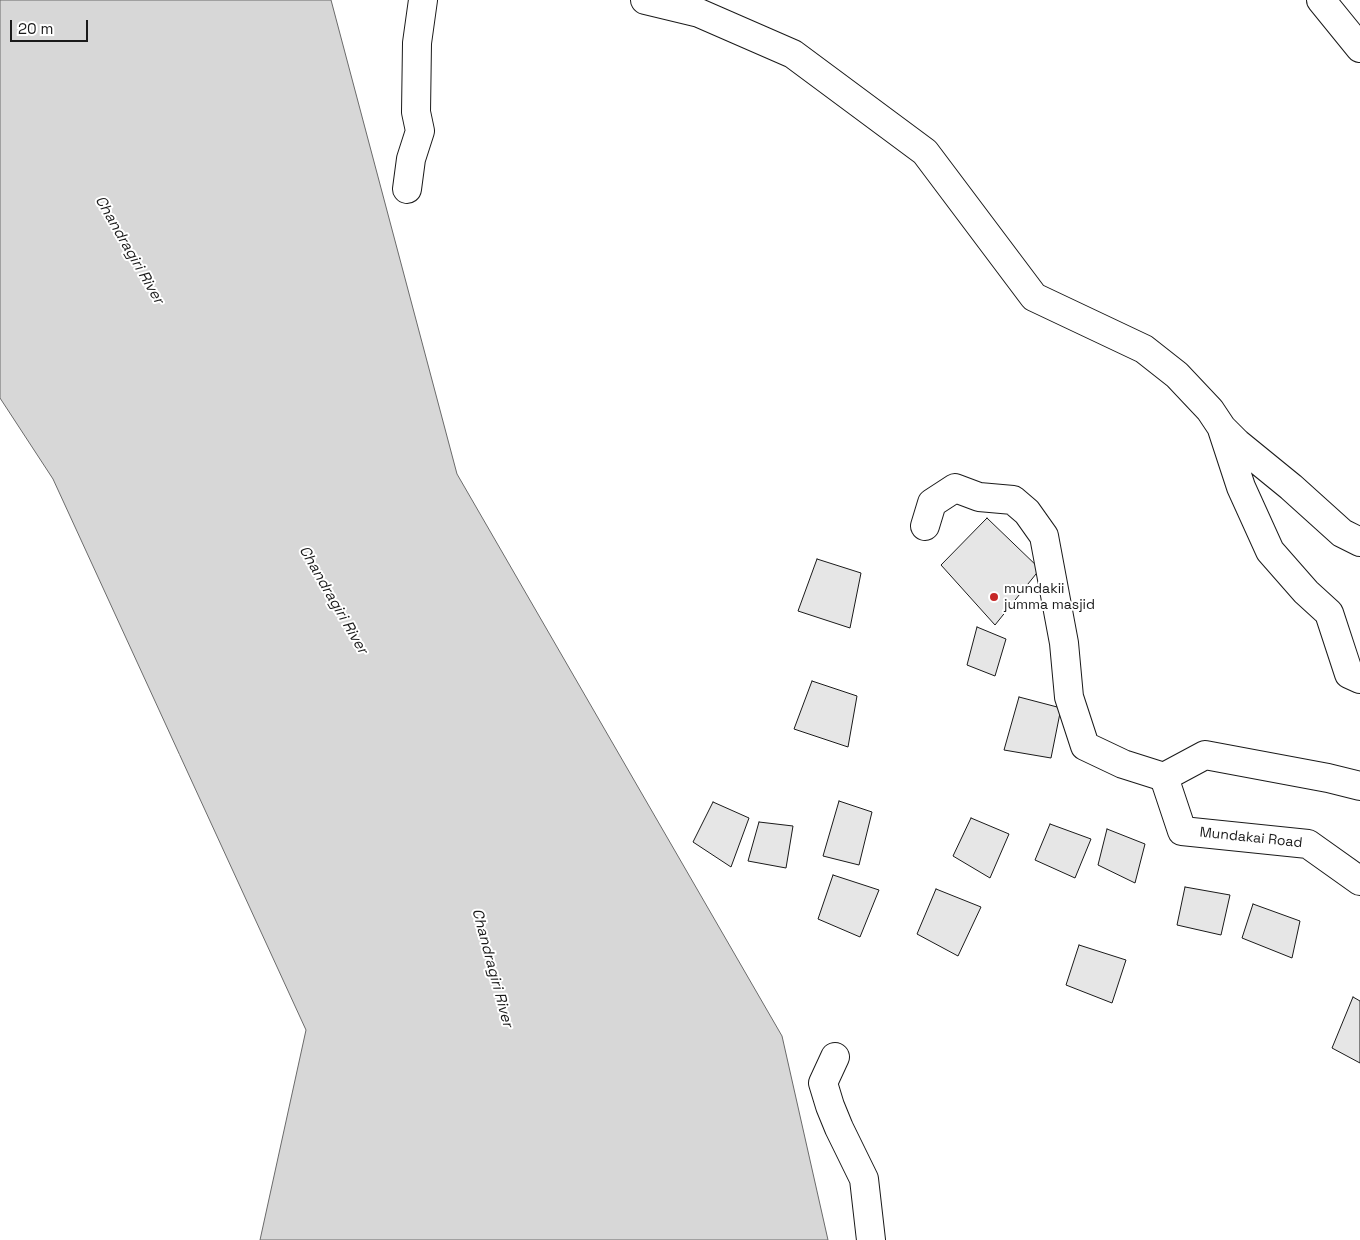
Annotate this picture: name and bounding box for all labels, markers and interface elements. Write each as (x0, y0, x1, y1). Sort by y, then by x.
scale bar (12, 10, 90, 42)
text: 20 m (18, 19, 53, 38)
water label: Chandragiri River (91, 193, 167, 307)
water label: Chandragiri River (295, 543, 371, 657)
place label: mundakii jumma masjid (1004, 581, 1095, 614)
marker: mundakii jumma masjid (988, 591, 1000, 603)
street label: Mundakai Road (1199, 824, 1303, 852)
water label: Chandragiri River (468, 907, 516, 1029)

